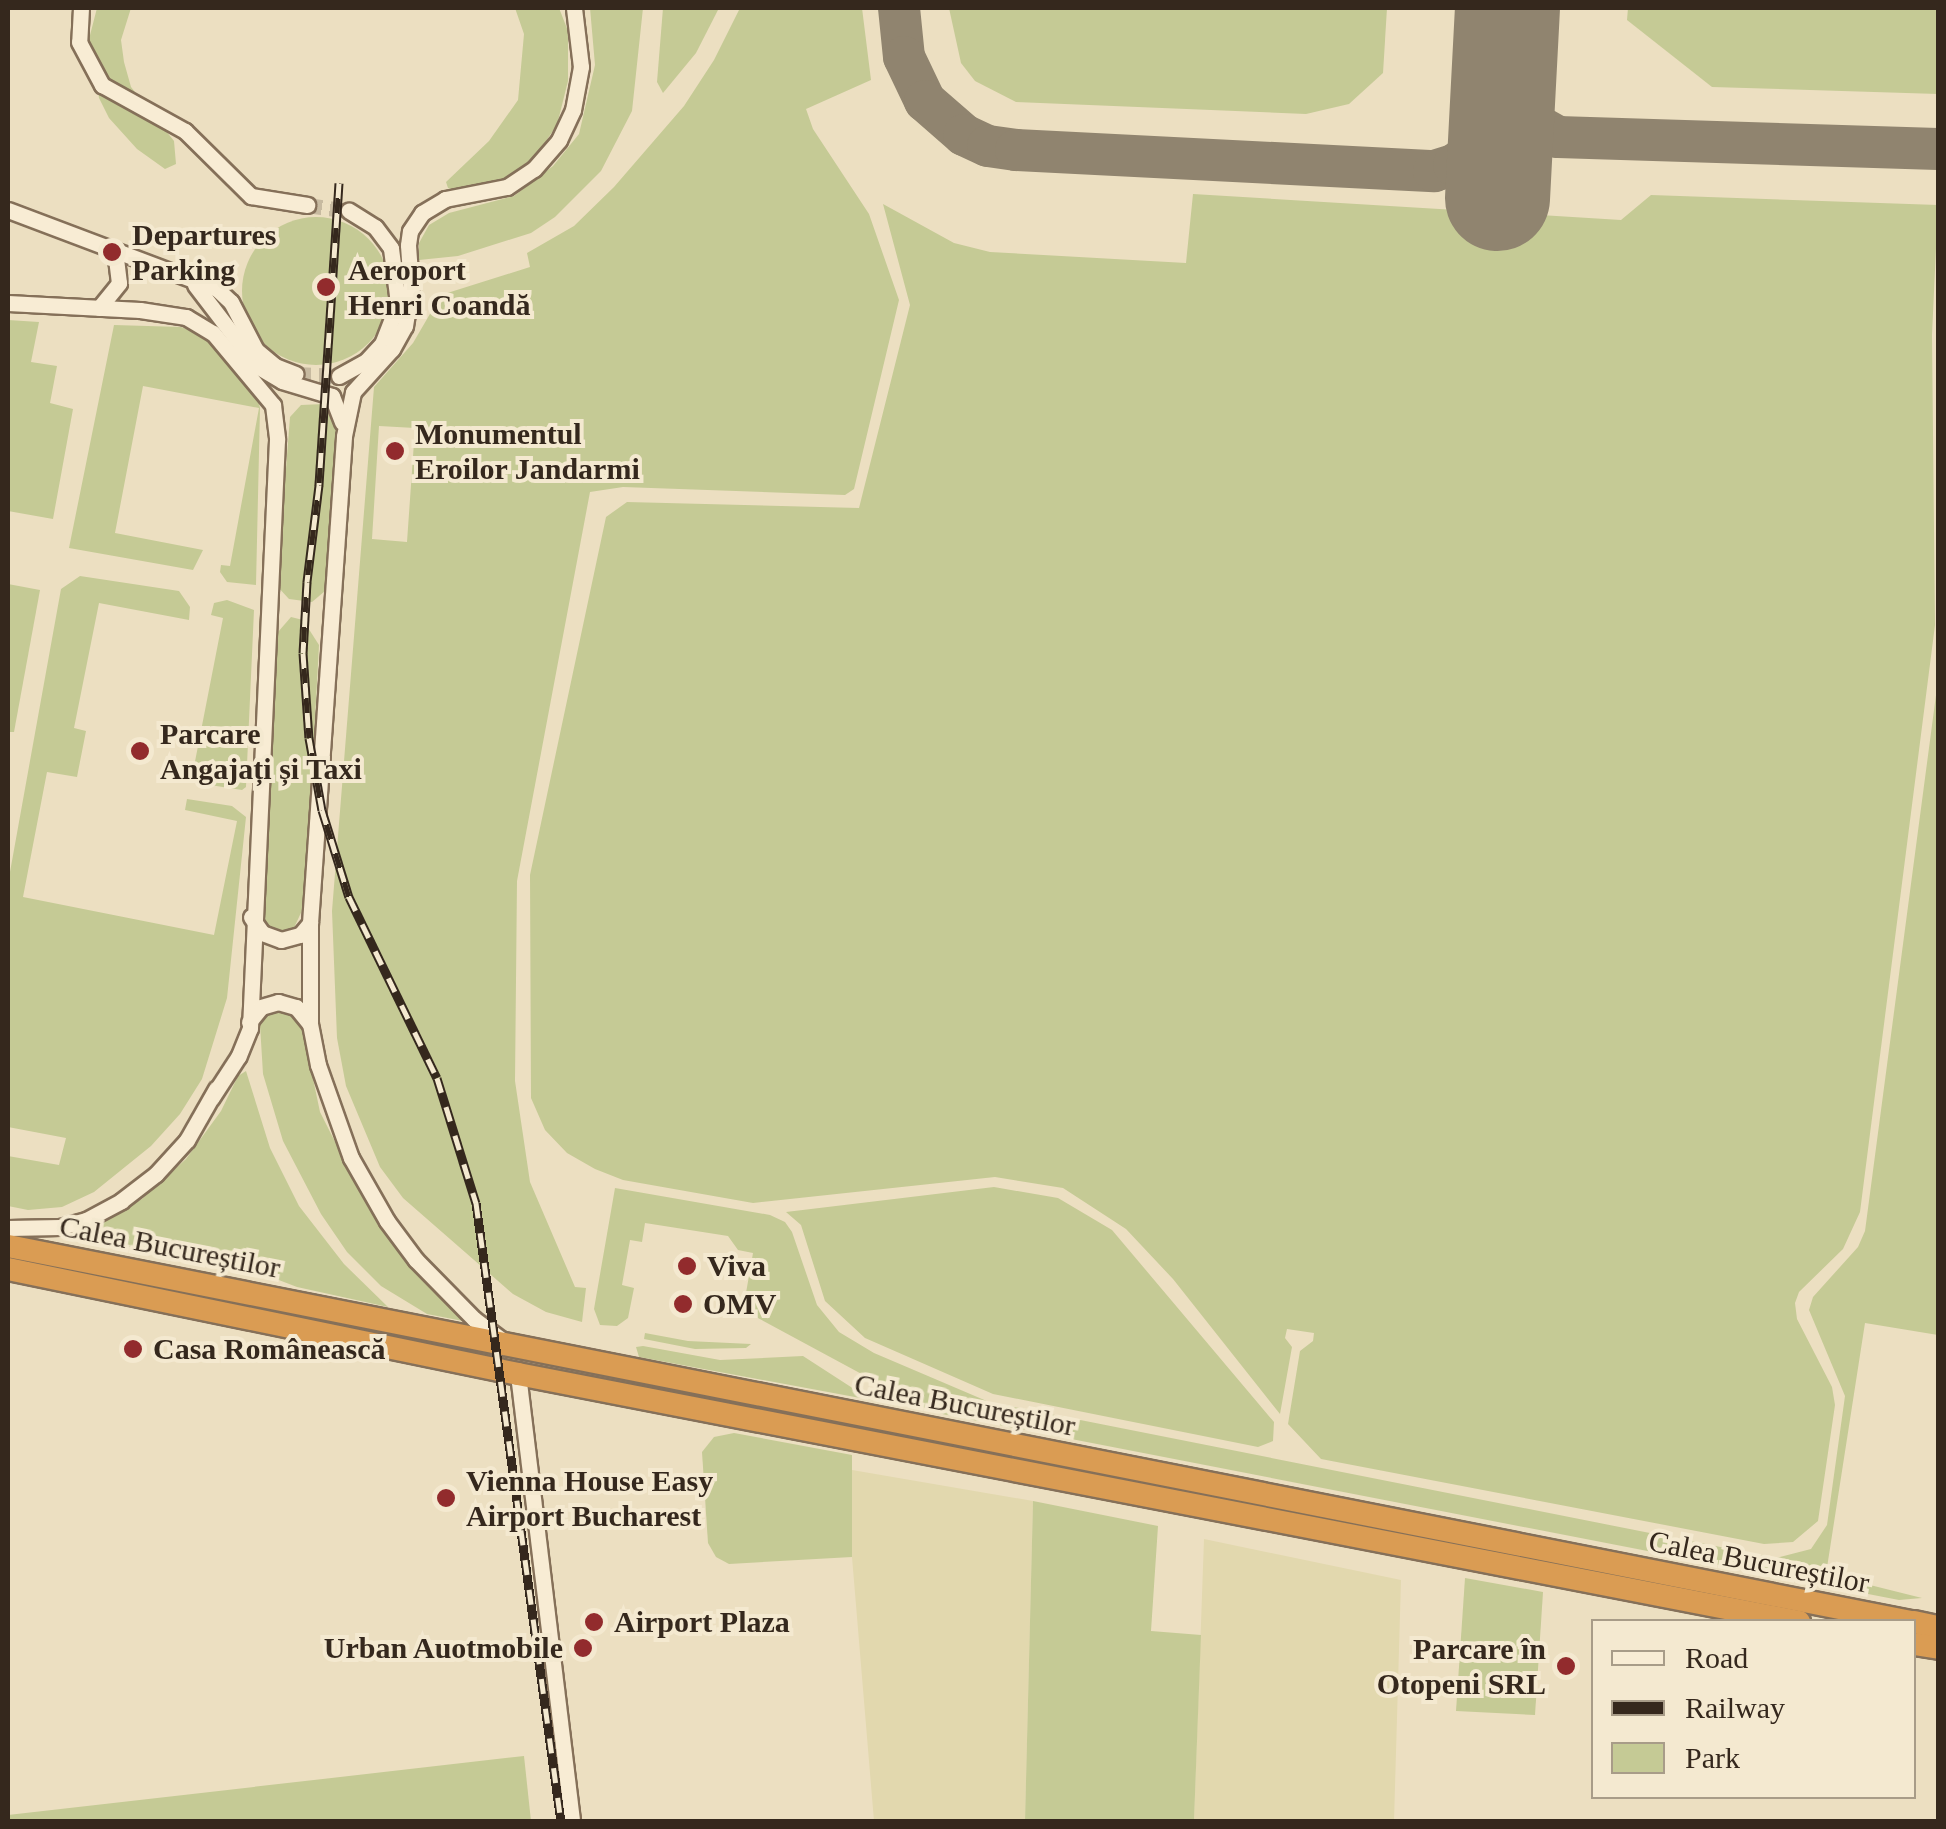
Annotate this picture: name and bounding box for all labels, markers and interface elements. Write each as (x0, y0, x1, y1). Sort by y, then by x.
place label: Departures Parking (132, 217, 276, 288)
marker: Departures Parking (101, 241, 123, 263)
place label: Aeroport Henri Coandă (348, 252, 531, 322)
marker: Aeroport Henri Coandă (313, 274, 339, 300)
place label: Monumentul Eroilor Jandarmi (415, 416, 640, 486)
marker: Monumentul Eroilor Jandarmi (384, 440, 406, 462)
place label: Parcare Angajați și Taxi (160, 716, 362, 786)
marker: Parcare Angajați și Taxi (129, 740, 151, 762)
street label: Calea Bucureștilor (57, 1208, 283, 1286)
place label: Viva (707, 1248, 766, 1284)
marker: Viva (676, 1255, 698, 1277)
place label: OMV (703, 1286, 776, 1322)
marker: OMV (672, 1293, 694, 1315)
place label: Casa Românească (153, 1331, 385, 1367)
marker: Casa Românească (122, 1338, 144, 1360)
street label: Calea Bucureștilor (852, 1366, 1078, 1444)
place label: Vienna House Easy Airport Bucharest (466, 1463, 713, 1534)
marker: Vienna House Easy Airport Bucharest (435, 1487, 457, 1509)
street label: Calea Bucureștilor (1646, 1523, 1872, 1601)
place label: Airport Plaza (614, 1604, 790, 1640)
marker: Airport Plaza (583, 1611, 605, 1633)
legend (1591, 1619, 1916, 1799)
place label: Urban Auotmobile (322, 1630, 563, 1666)
place label: Parcare în Otopeni SRL (1377, 1631, 1546, 1702)
marker: Urban Auotmobile (572, 1637, 594, 1659)
text: Road (1685, 1641, 1748, 1674)
marker: Parcare în Otopeni SRL (1555, 1655, 1577, 1677)
text: Railway (1685, 1691, 1785, 1724)
text: Park (1685, 1741, 1740, 1774)

